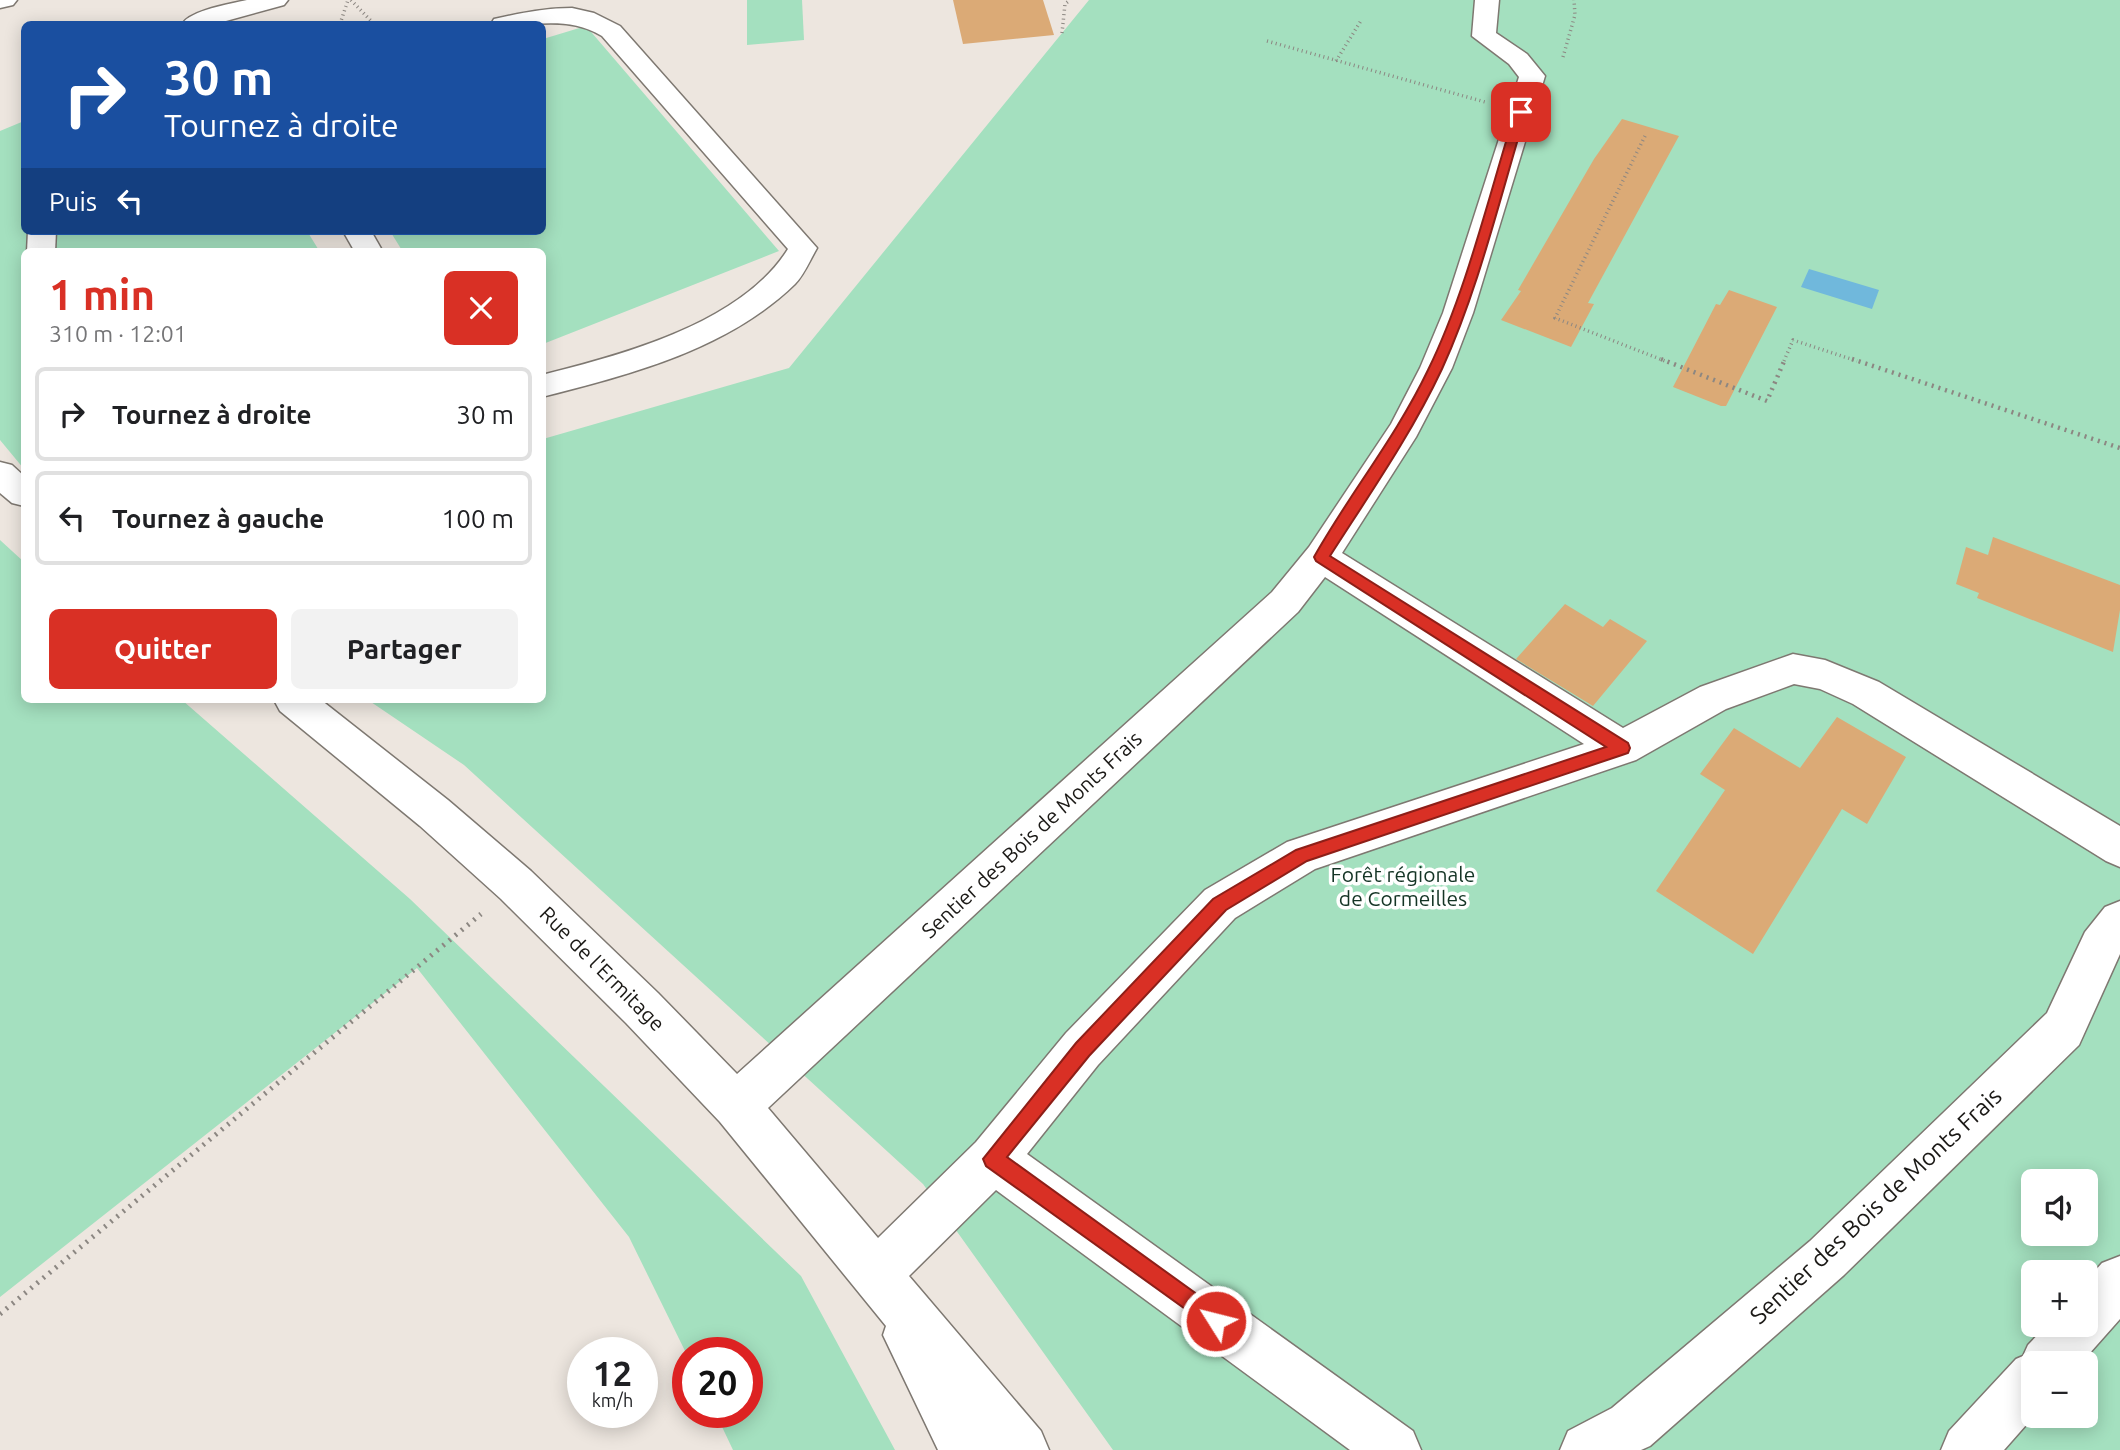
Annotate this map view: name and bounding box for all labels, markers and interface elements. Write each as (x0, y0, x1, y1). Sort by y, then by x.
icon: right (49, 49, 140, 140)
text: 30 m (164, 49, 273, 104)
pin (1491, 82, 1551, 142)
icon: arrive (1502, 93, 1540, 131)
text: Tournez à droite (164, 107, 399, 143)
icon: left (111, 182, 149, 220)
text: Puis (49, 187, 97, 216)
text: 1 min (49, 271, 155, 318)
button: close (444, 271, 518, 345)
text: 310 m · 12:01 (49, 321, 187, 346)
icon: right (53, 395, 91, 433)
text: Tournez à droite (112, 400, 311, 429)
text: 30 m (456, 400, 514, 429)
icon: left (53, 499, 91, 537)
text: Tournez à gauche (112, 504, 324, 533)
text: 100 m (442, 504, 514, 533)
button: Quitter (49, 609, 277, 689)
button: Partager (291, 609, 518, 689)
street label: Sentier des Bois de Monts Frais (916, 726, 1146, 943)
park label: Forêt régionale de Cormeilles (1331, 862, 1475, 910)
street label: Rue de l'Ermitage (535, 901, 670, 1036)
street label: Sentier des Bois de Monts Frais (1745, 1082, 2007, 1329)
map controls (2021, 1169, 2098, 1428)
button: sound (2021, 1169, 2098, 1246)
button: + (2021, 1260, 2098, 1337)
position arrow (1179, 1284, 1253, 1358)
speed limit sign: 20 (672, 1337, 763, 1428)
button: − (2021, 1351, 2098, 1428)
text: 12 (593, 1353, 632, 1393)
text: km/h (592, 1390, 633, 1410)

